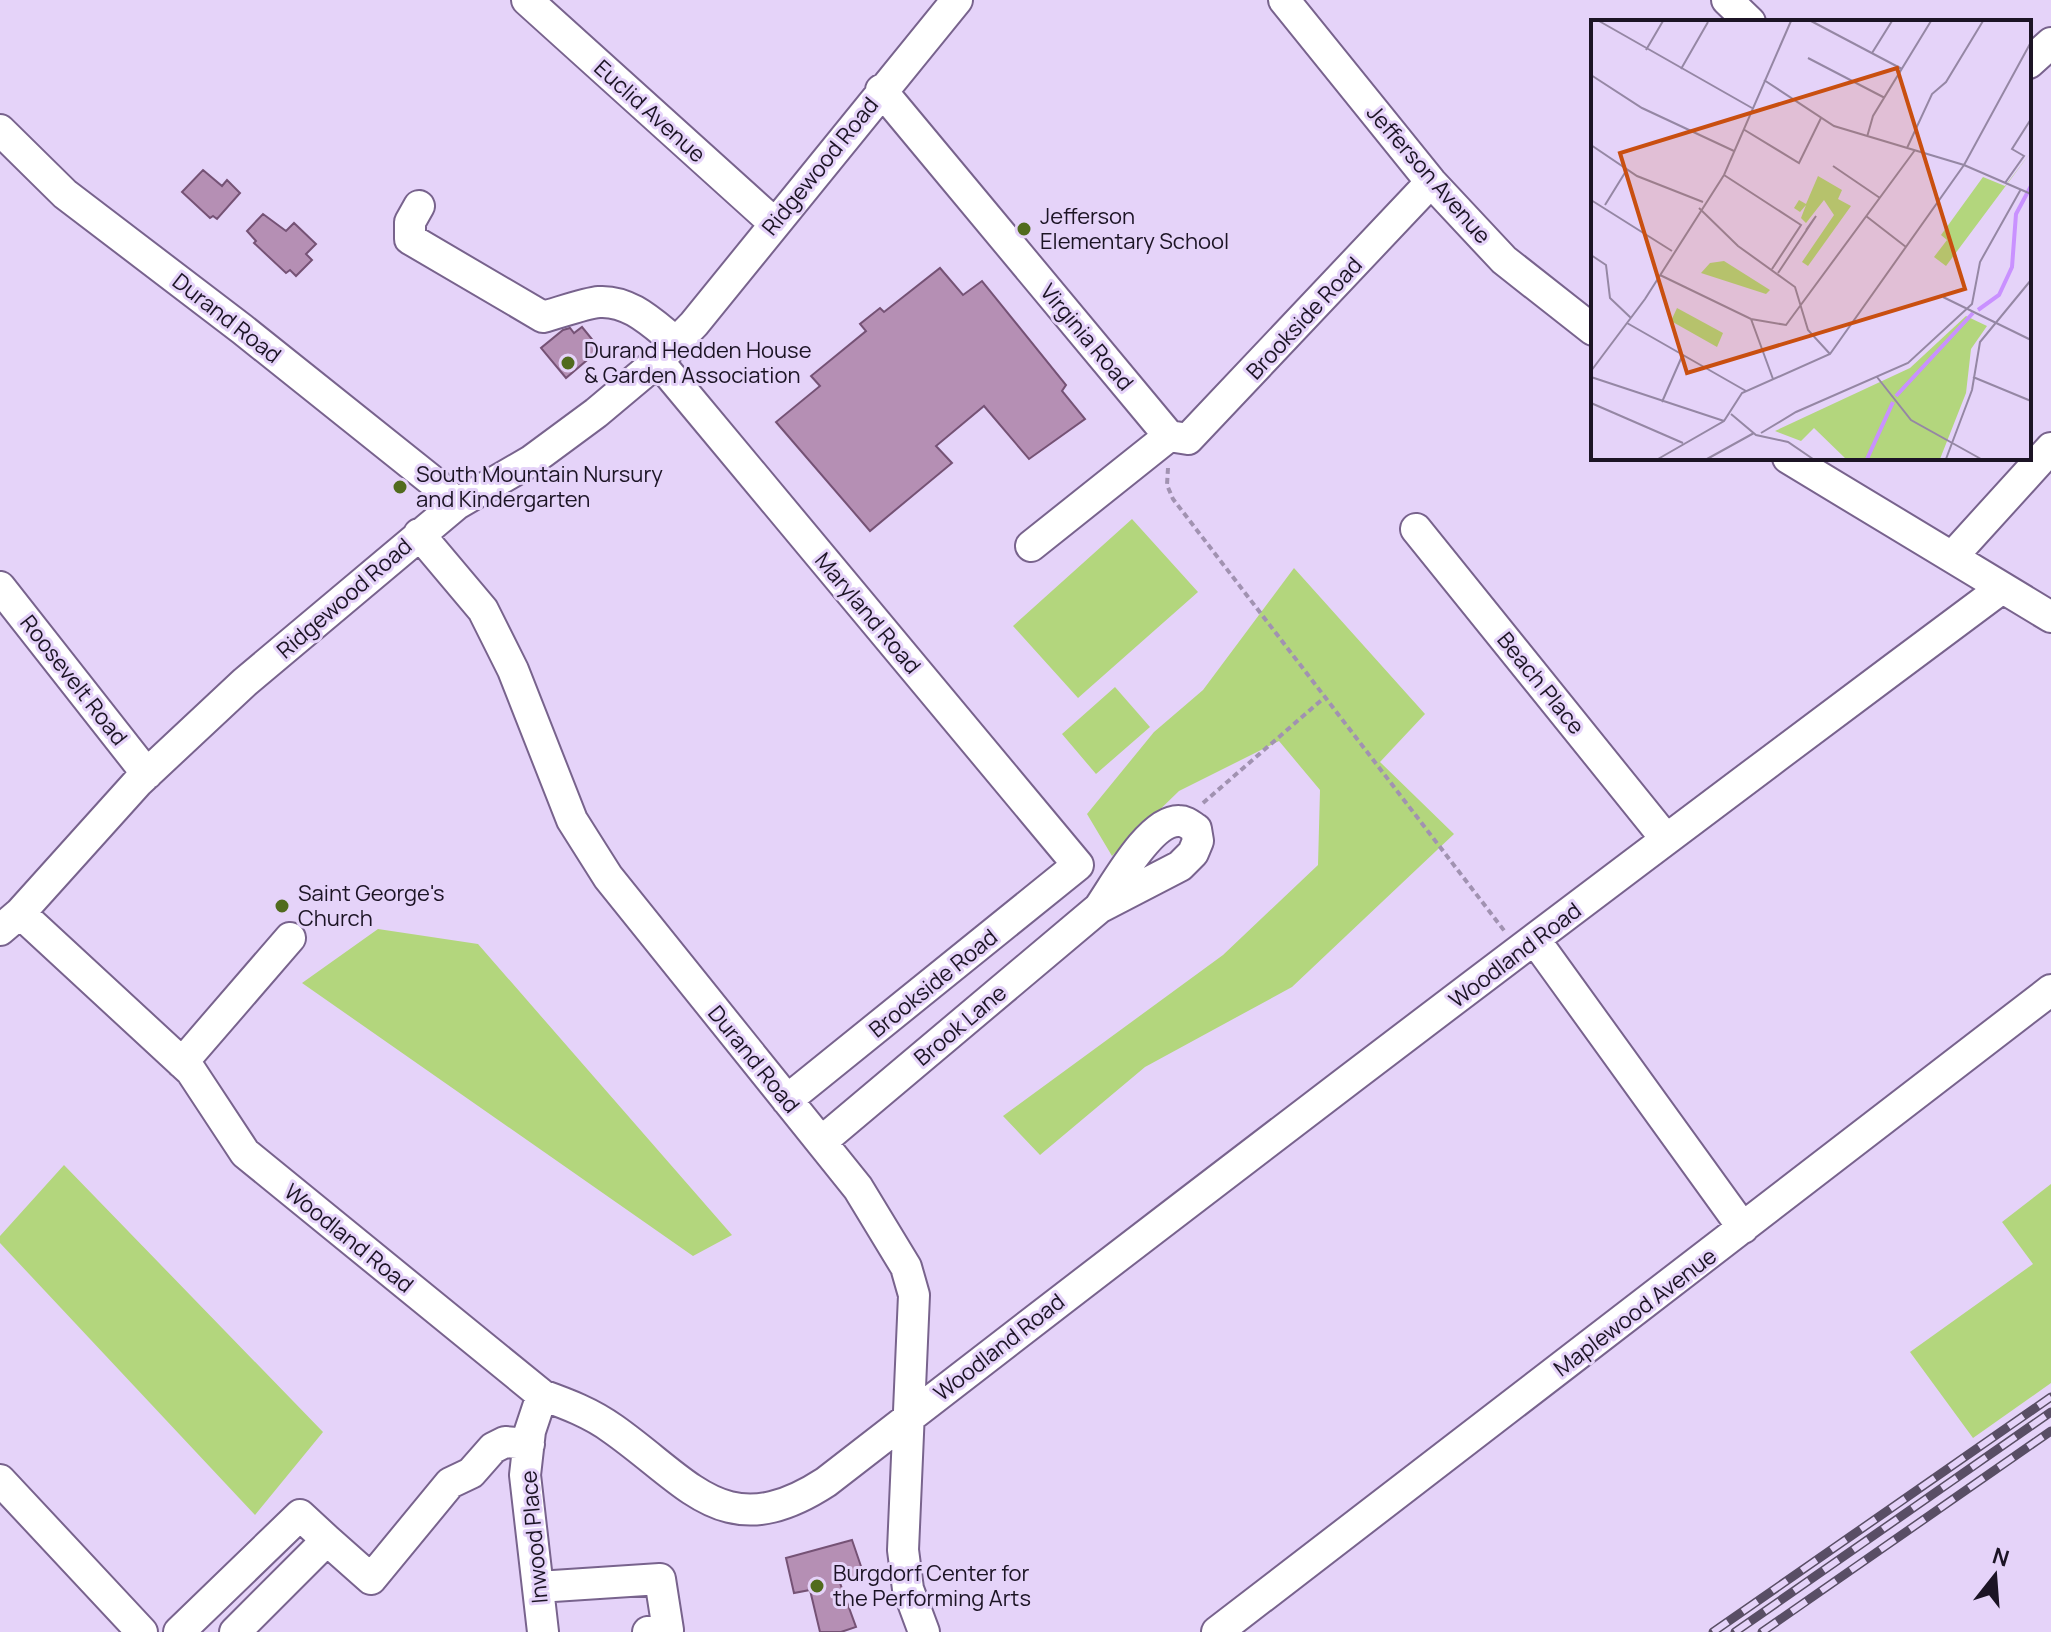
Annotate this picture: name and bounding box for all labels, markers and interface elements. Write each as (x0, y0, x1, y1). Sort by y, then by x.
inset map (1591, 20, 2031, 460)
street label: Euclid Avenue (588, 53, 712, 169)
street label: Ridgewood Road (755, 91, 885, 241)
street label: Jefferson Avenue (1360, 98, 1498, 250)
place label: Jefferson Elementary School (1040, 201, 1229, 256)
marker: Jefferson Elementary School (1015, 220, 1033, 238)
street label: Brookside Road (1239, 250, 1369, 386)
street label: Durand Road (166, 266, 288, 370)
street label: Virginia Road (1034, 277, 1140, 397)
place label: Durand Hedden House & Garden Association (584, 335, 812, 390)
marker: Durand Hedden House & Garden Association (559, 354, 577, 372)
place label: South Mountain Nursury and Kindergarten (416, 459, 663, 514)
marker: South Mountain Nursury and Kindergarten (391, 478, 409, 496)
street label: Ridgewood Road (270, 531, 418, 665)
street label: Maryland Road (808, 546, 928, 680)
street label: Roosevelt Road (14, 609, 134, 751)
street label: Beach Place (1491, 626, 1592, 740)
place label: Saint George's Church (298, 878, 444, 933)
street label: Woodland Road (1443, 895, 1587, 1015)
marker: Saint George's Church (273, 897, 291, 915)
street label: Brookside Road (863, 922, 1003, 1044)
street label: Brook Lane (908, 977, 1013, 1072)
street label: Durand Road (701, 999, 807, 1119)
street label: Woodland Road (278, 1177, 420, 1299)
street label: Maplewood Avenue (1548, 1241, 1723, 1383)
street label: Woodland Road (927, 1286, 1071, 1408)
street label: Inwood Place (513, 1469, 555, 1605)
north arrow (1955, 1536, 2035, 1616)
text: N (1989, 1540, 2013, 1574)
place label: Burgdorf Center for the Performing Arts (833, 1558, 1031, 1613)
marker: Burgdorf Center for the Performing Arts (808, 1577, 826, 1595)

